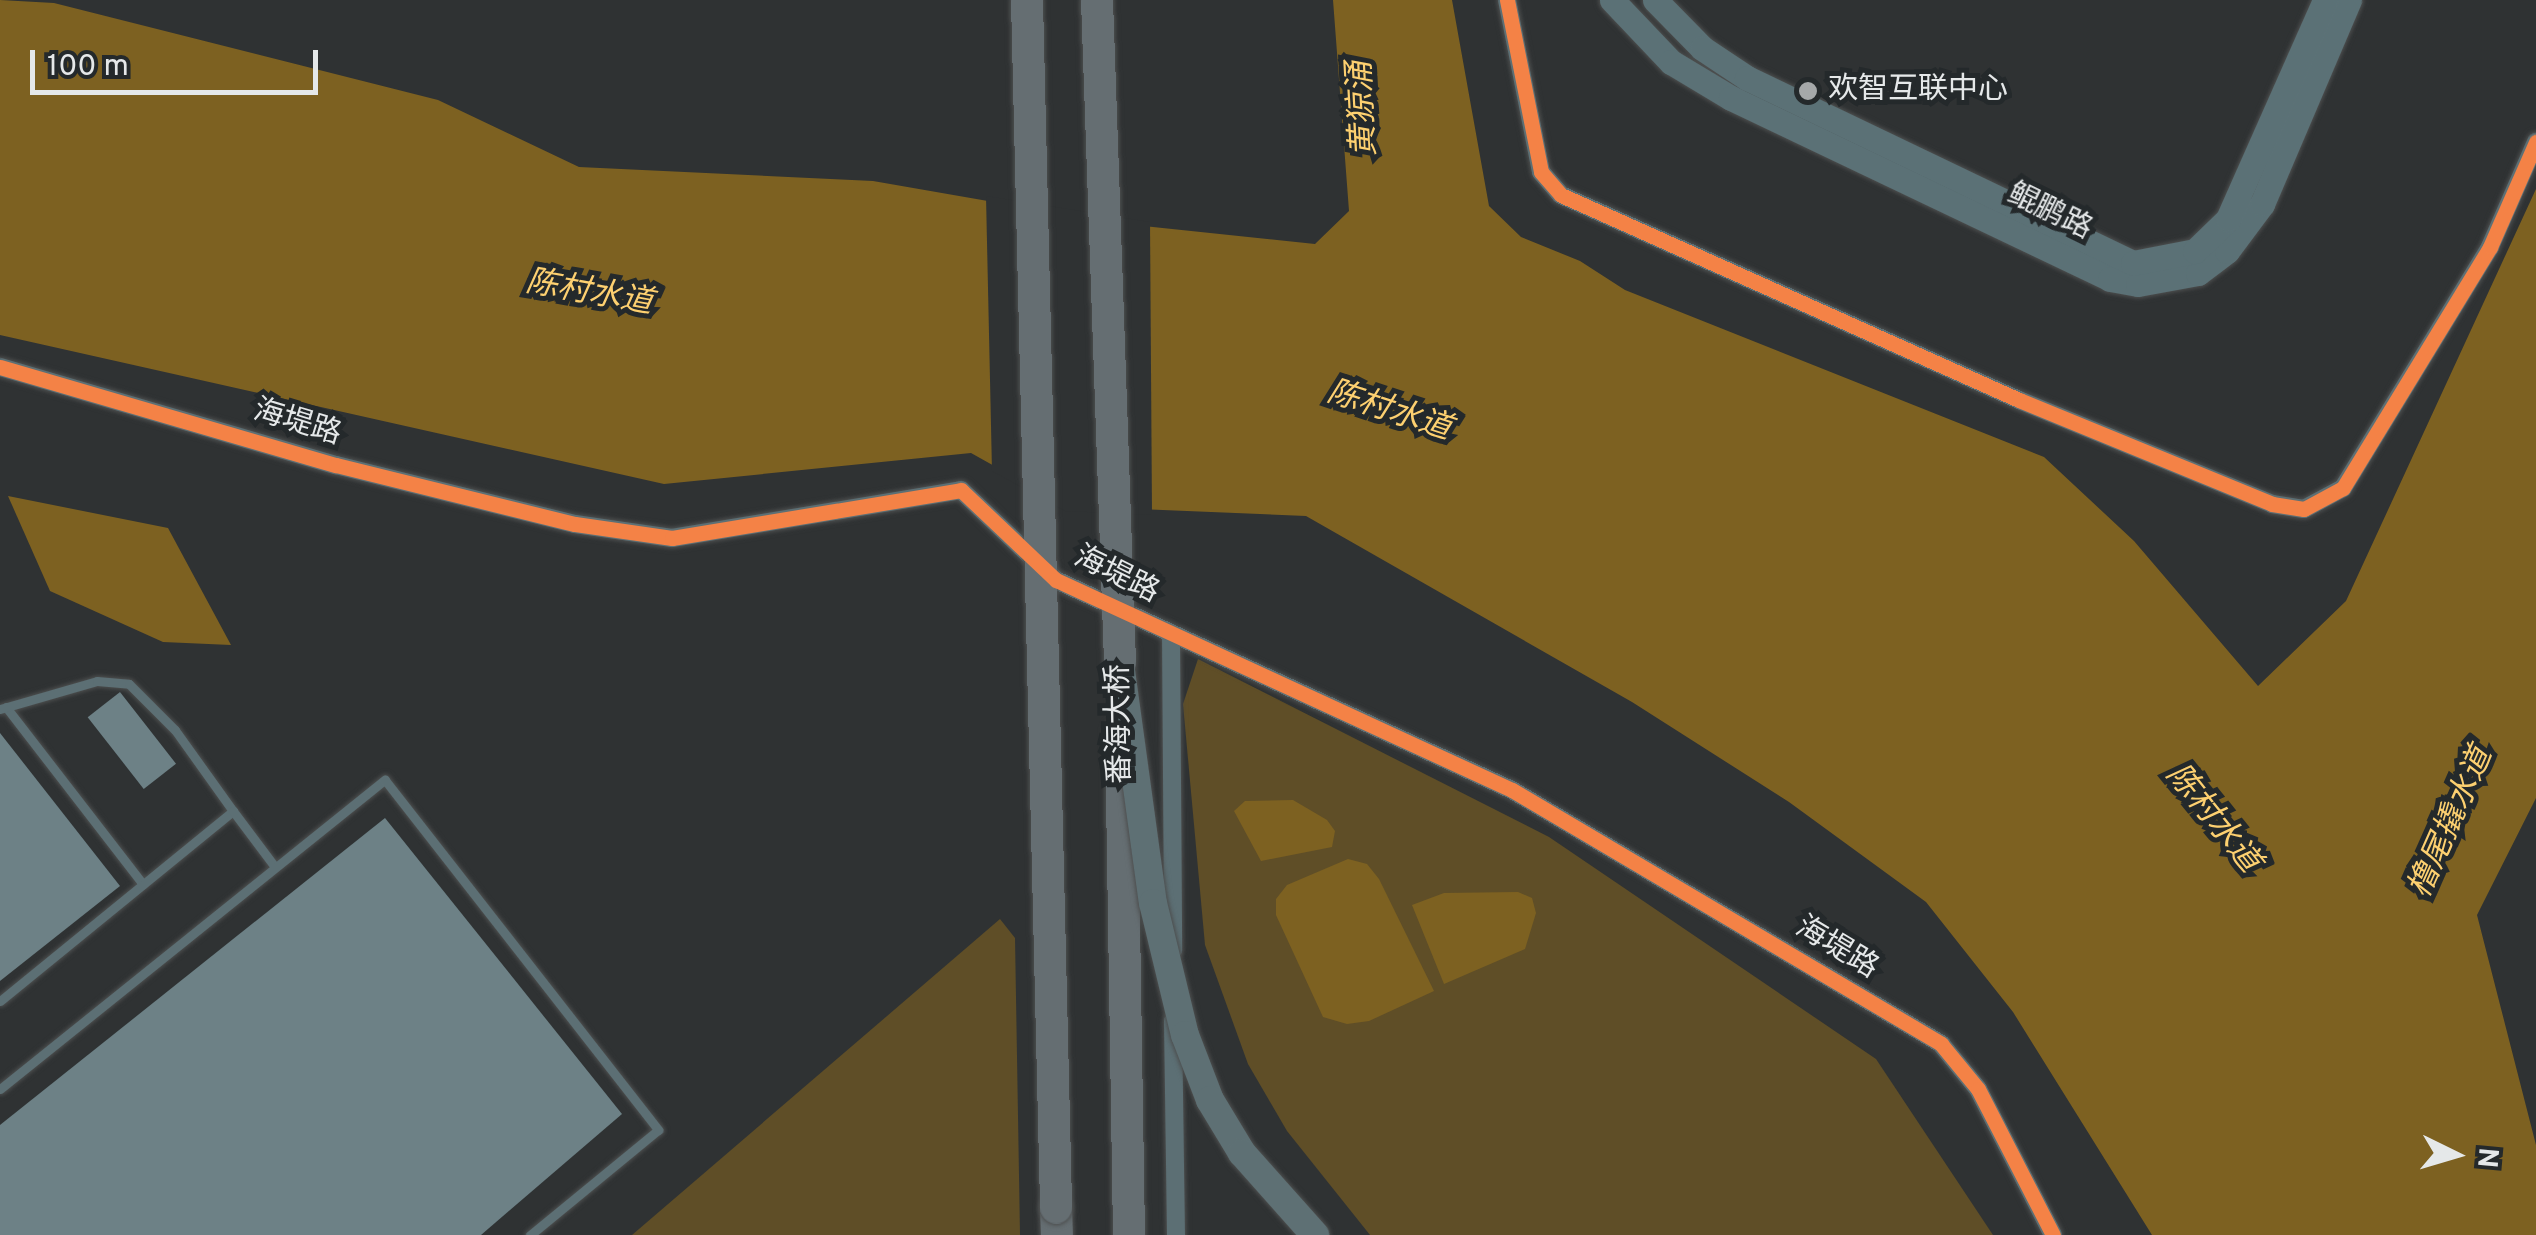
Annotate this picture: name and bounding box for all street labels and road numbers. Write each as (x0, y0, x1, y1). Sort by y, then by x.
street label: 鲲鹏路 (2001, 177, 2097, 249)
street label: 海堤路 (249, 394, 345, 454)
street label: 海堤路 (1068, 540, 1164, 612)
street label: 番海大桥 (1102, 664, 1140, 784)
street label: 海堤路 (1788, 910, 1884, 988)

